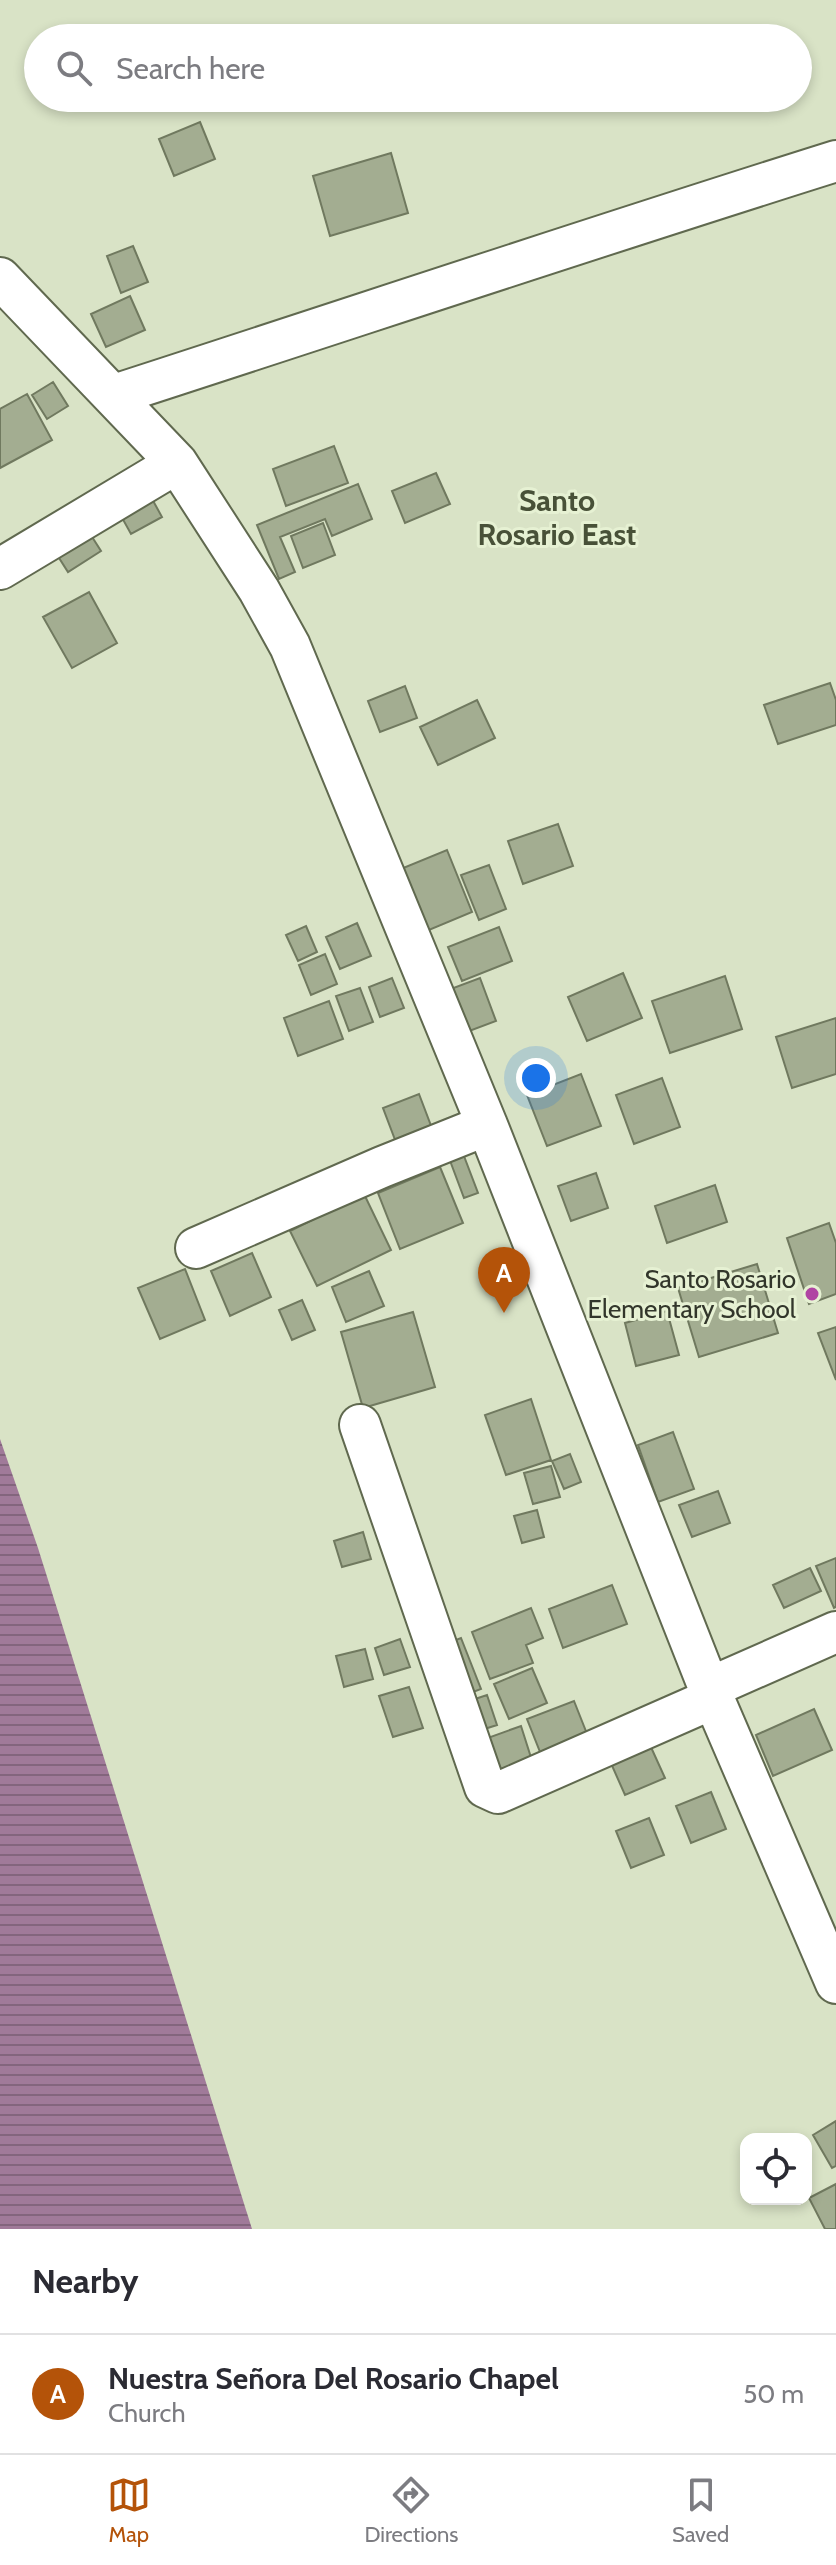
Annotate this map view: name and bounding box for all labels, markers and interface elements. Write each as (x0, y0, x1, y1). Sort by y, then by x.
search box (24, 24, 812, 112)
icon: search (52, 46, 96, 90)
text: Search here (116, 50, 265, 87)
district label: Santo Rosario East (478, 482, 636, 553)
your location (516, 1058, 556, 1098)
pin: A (478, 1247, 530, 1313)
place label: Santo Rosario Elementary School (588, 1263, 796, 1325)
marker: Santo Rosario Elementary School (803, 1285, 821, 1303)
map controls (740, 2133, 812, 2205)
button: locate (740, 2133, 812, 2205)
text: Nearby (32, 2260, 139, 2302)
text: Nuestra Señora Del Rosario Chapel (108, 2360, 559, 2397)
text: A (50, 2378, 66, 2410)
text: 50 m (743, 2378, 804, 2410)
text: Church (108, 2397, 186, 2429)
tab: Map (107, 2473, 151, 2548)
tab: Directions (364, 2473, 458, 2548)
tab: Saved (672, 2473, 729, 2548)

